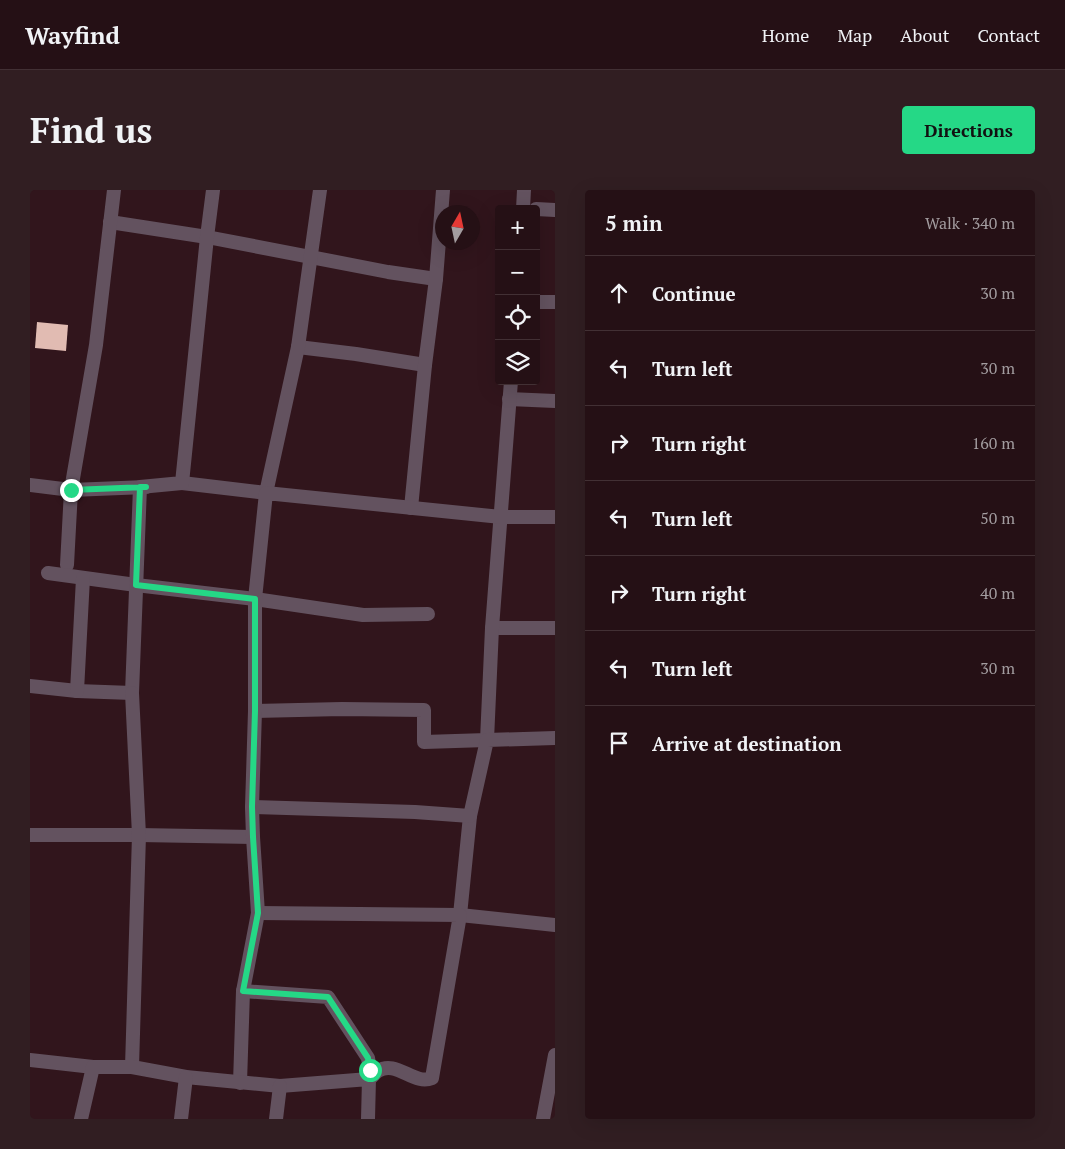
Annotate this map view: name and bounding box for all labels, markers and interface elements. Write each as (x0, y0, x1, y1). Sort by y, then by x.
text: Wayfind (25, 19, 120, 51)
text: Home (762, 23, 809, 47)
text: Map (837, 23, 872, 47)
text: About (900, 23, 949, 47)
text: Contact (977, 23, 1040, 47)
button: Directions (902, 106, 1035, 154)
text: Find us (30, 107, 152, 153)
north arrow (435, 205, 480, 250)
map controls (495, 205, 540, 385)
button: + (495, 205, 540, 250)
text: 5 min (605, 209, 662, 237)
text: Walk · 340 m (925, 212, 1015, 234)
button: − (495, 250, 540, 295)
icon: ahead (605, 279, 633, 307)
text: Continue (652, 281, 736, 306)
text: 30 m (980, 282, 1015, 304)
button: locate (495, 295, 540, 340)
button: layers (495, 340, 540, 385)
icon: left (605, 354, 633, 382)
text: Turn left (652, 356, 733, 381)
text: 30 m (980, 357, 1015, 379)
icon: right (605, 429, 633, 457)
text: Turn right (652, 431, 746, 456)
text: 160 m (972, 432, 1015, 454)
route end (60, 479, 83, 502)
icon: left (605, 504, 633, 532)
text: Turn left (652, 506, 733, 531)
text: 50 m (980, 507, 1015, 529)
icon: right (605, 579, 633, 607)
text: Turn right (652, 581, 746, 606)
text: 40 m (980, 582, 1015, 604)
icon: left (605, 654, 633, 682)
text: Turn left (652, 656, 733, 681)
text: 30 m (980, 657, 1015, 679)
icon: arrive (605, 729, 633, 757)
text: Arrive at destination (652, 731, 841, 756)
route start (359, 1059, 382, 1082)

